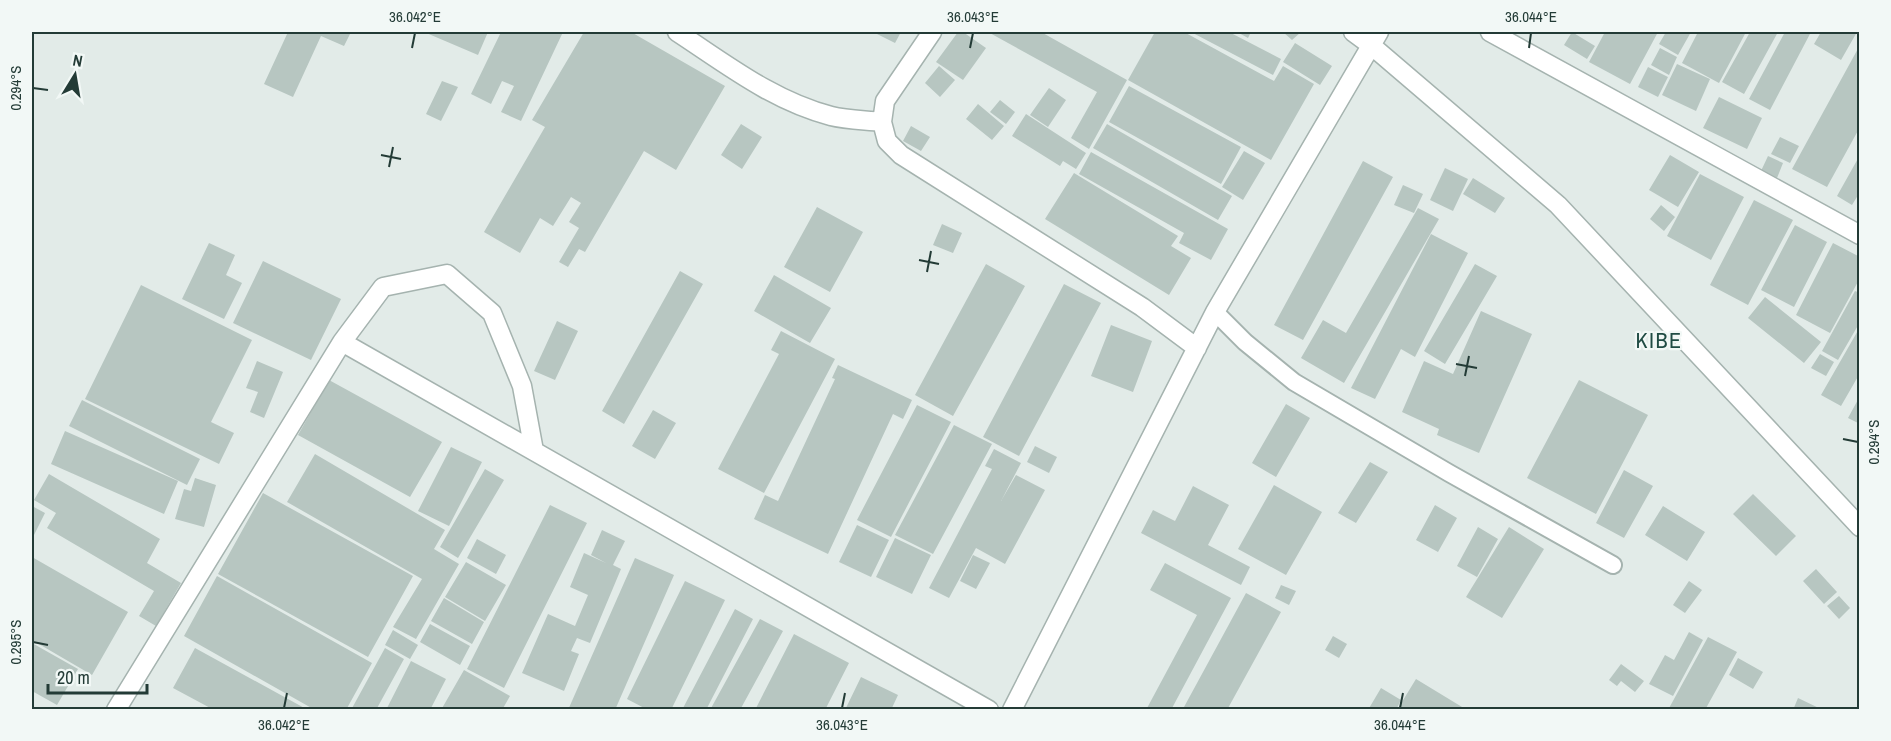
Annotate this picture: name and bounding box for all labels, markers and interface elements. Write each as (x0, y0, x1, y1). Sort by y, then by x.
text: 36.042°E (389, 6, 441, 27)
text: 36.043°E (947, 6, 999, 27)
text: 36.044°E (1505, 6, 1557, 27)
north arrow (45, 45, 105, 105)
text: N (71, 49, 85, 72)
text: 0.294°S (5, 66, 26, 111)
district label: KIBE (1635, 325, 1683, 355)
text: 0.294°S (1863, 420, 1884, 465)
text: 0.295°S (5, 620, 26, 665)
scale bar (48, 657, 147, 695)
text: 20 m (57, 665, 90, 690)
text: 36.042°E (258, 714, 310, 735)
text: 36.043°E (816, 714, 868, 735)
text: 36.044°E (1374, 714, 1426, 735)

